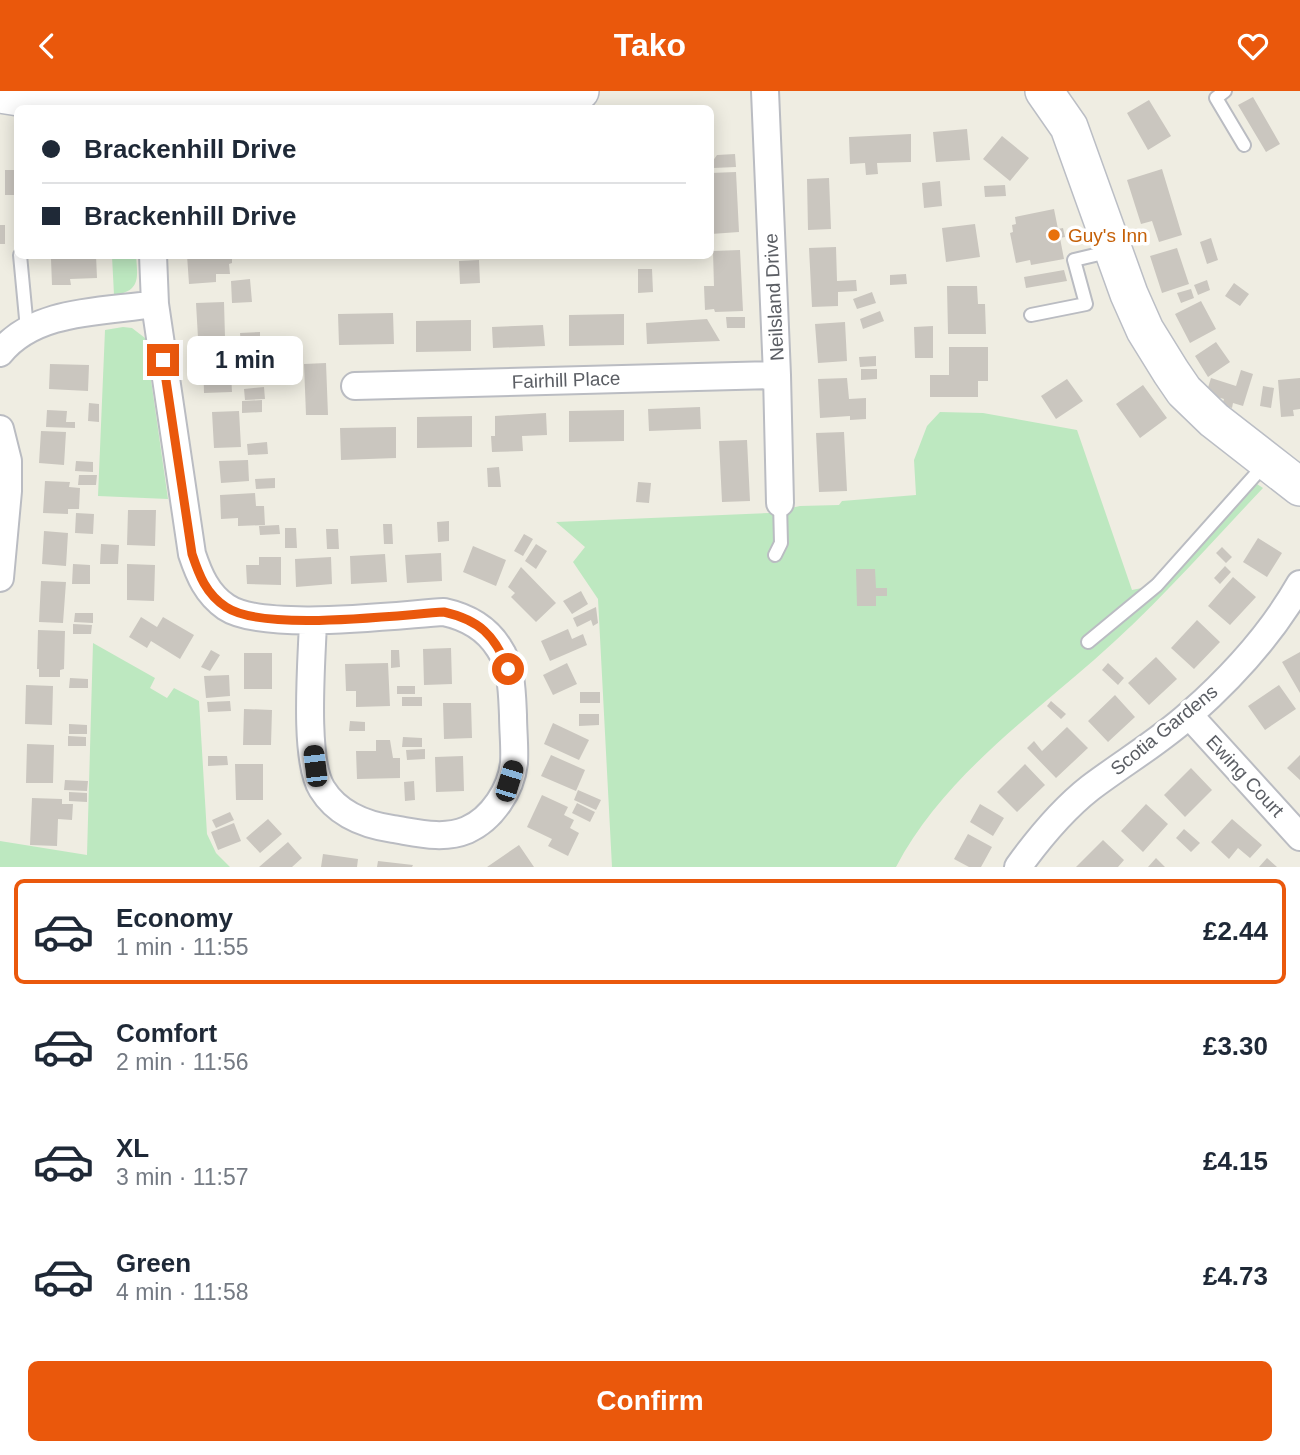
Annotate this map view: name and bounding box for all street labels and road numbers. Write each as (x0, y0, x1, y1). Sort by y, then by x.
street label: Neilsland Drive (760, 233, 788, 361)
street label: Fairhill Place (511, 368, 621, 392)
street label: Scotia Gardens (1107, 681, 1221, 779)
street label: Ewing Court (1202, 731, 1288, 822)

